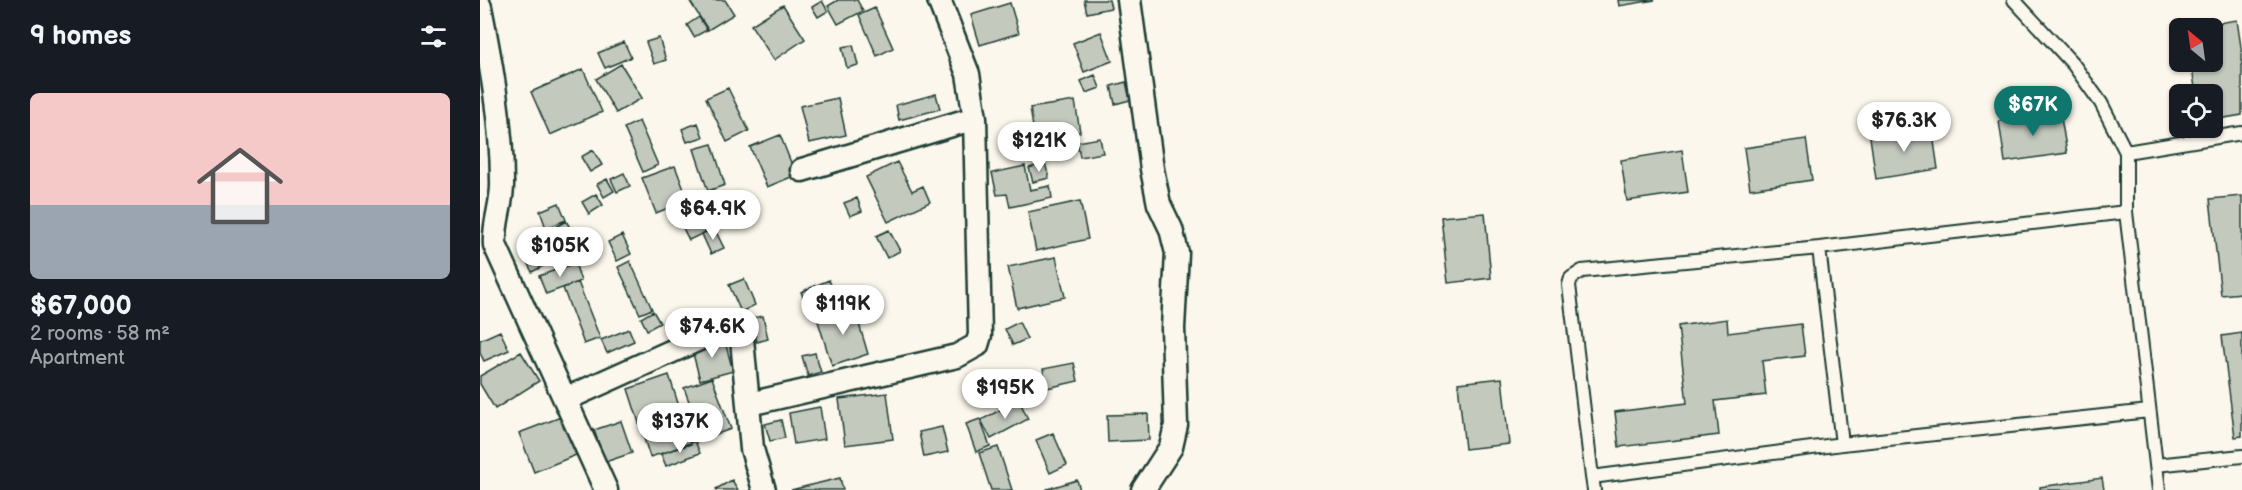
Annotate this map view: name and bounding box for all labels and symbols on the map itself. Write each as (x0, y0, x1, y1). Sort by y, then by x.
north arrow (2169, 18, 2223, 72)
pin: $67K (1997, 86, 2069, 137)
pin: $76.3K (1855, 102, 1953, 153)
pin: $121K (997, 122, 1081, 173)
pin: $64.9K (664, 190, 762, 241)
pin: $105K (518, 227, 602, 278)
pin: $119K (801, 285, 885, 336)
pin: $74.6K (663, 308, 761, 359)
pin: $195K (963, 369, 1047, 420)
pin: $137K (638, 403, 722, 454)

